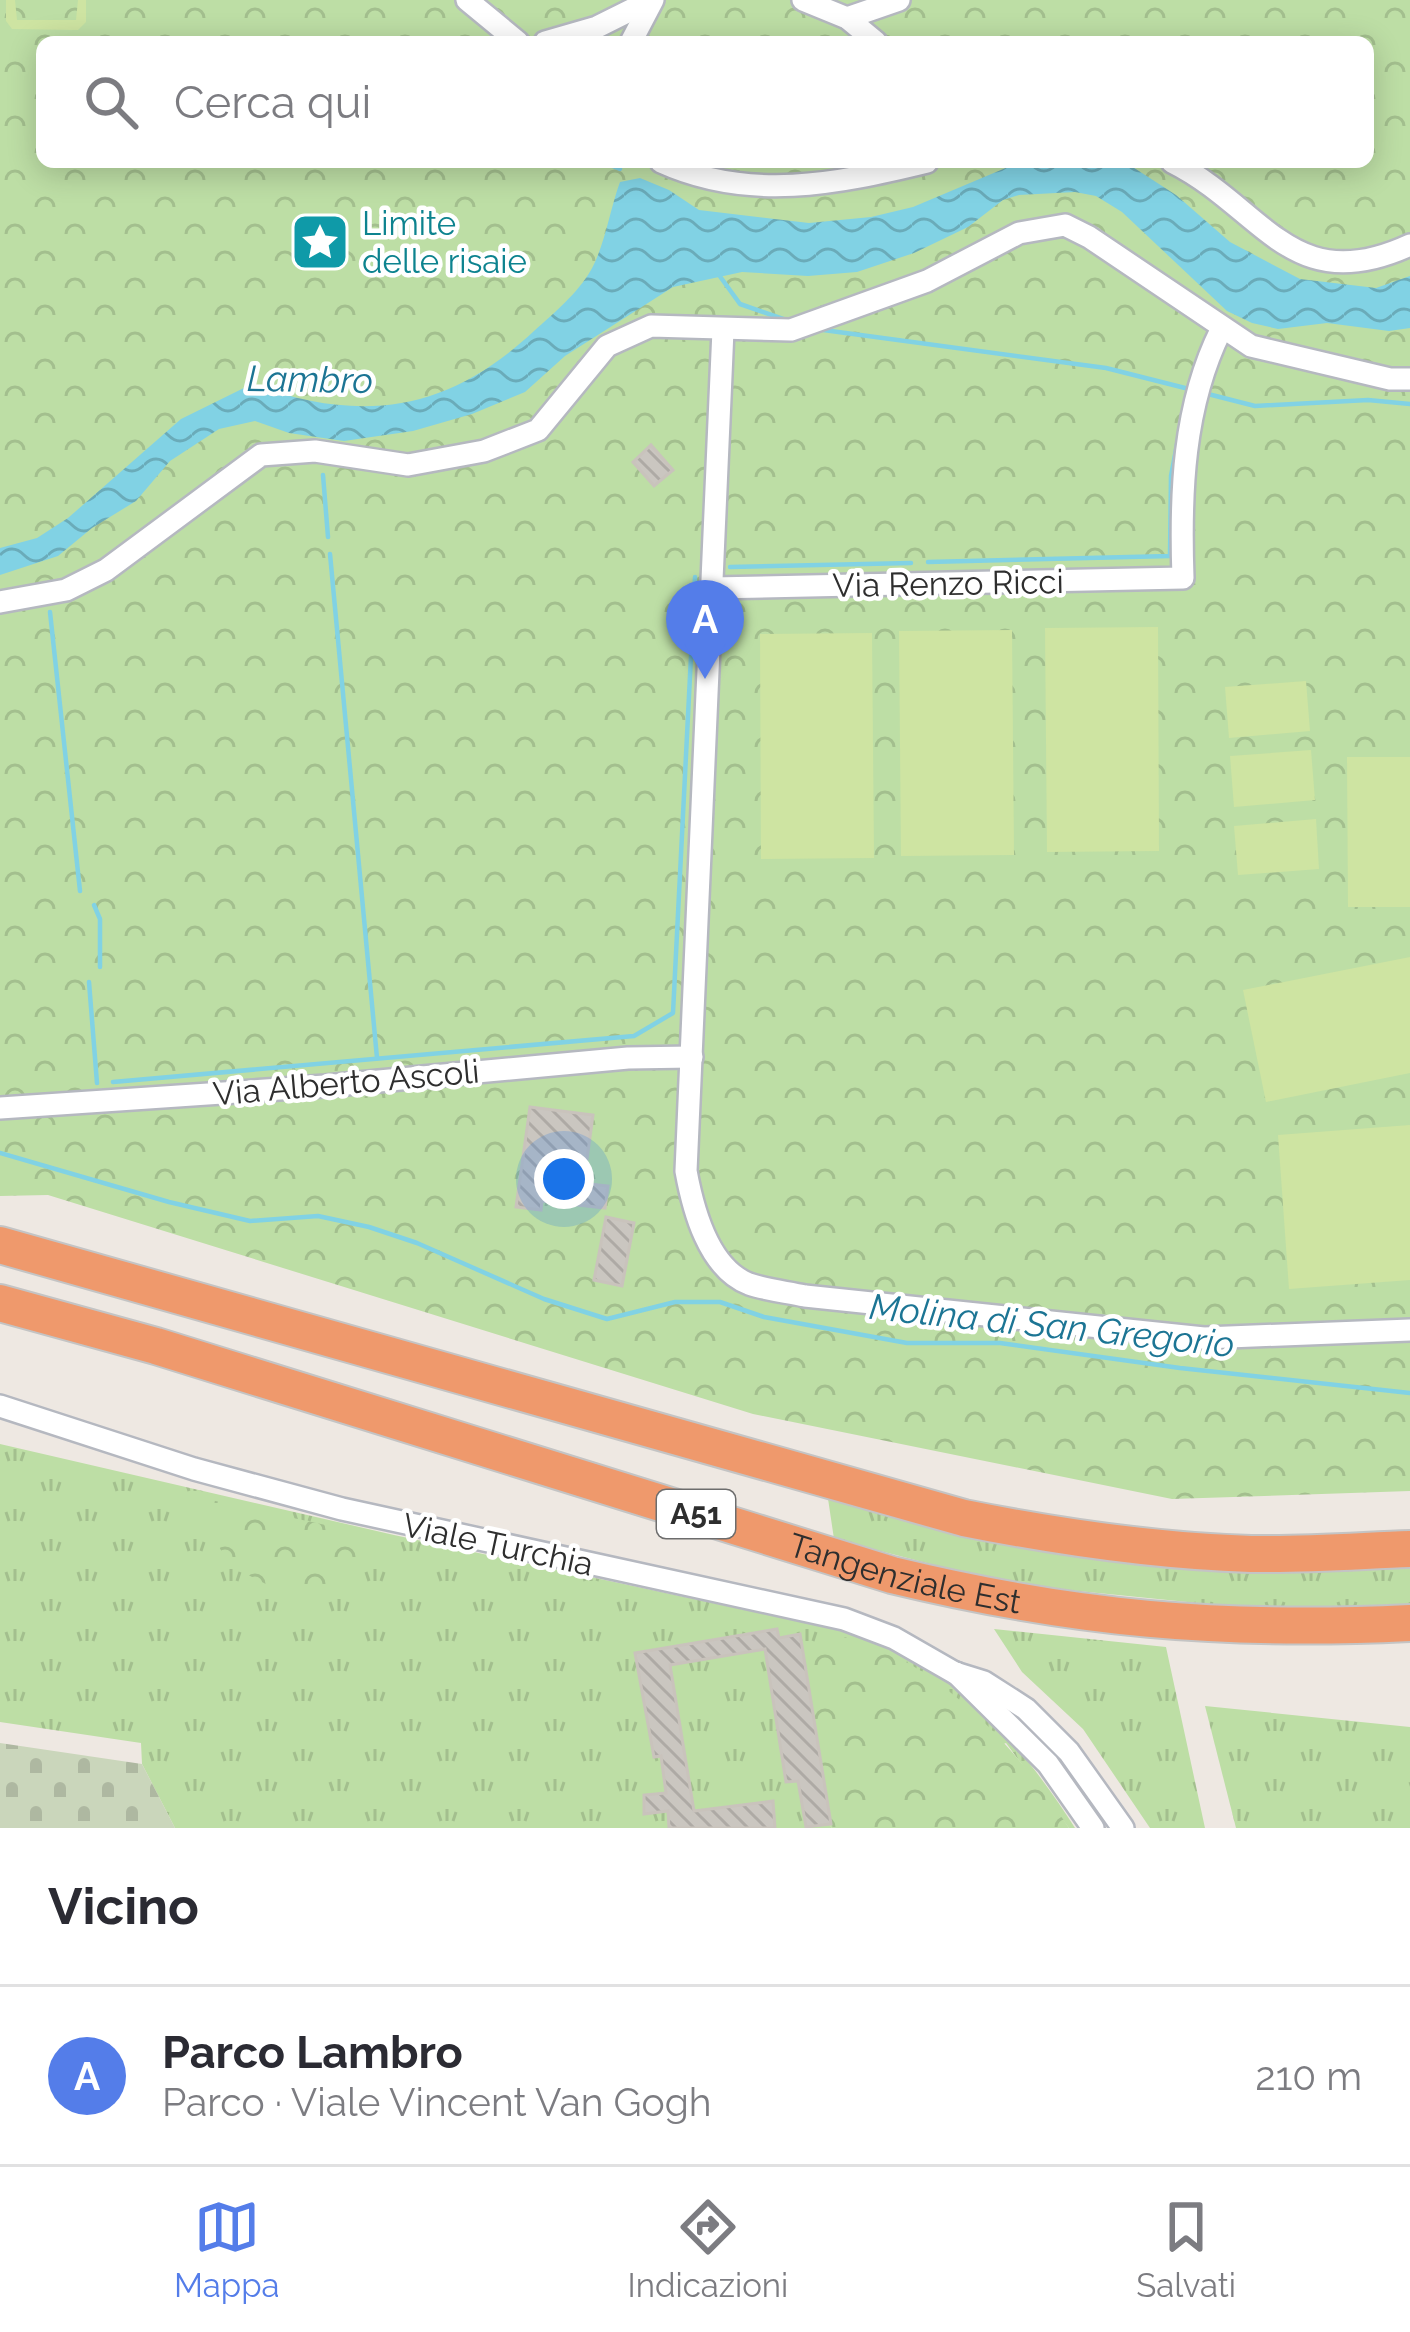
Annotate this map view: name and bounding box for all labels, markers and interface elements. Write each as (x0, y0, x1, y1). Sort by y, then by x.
search box (36, 36, 1374, 168)
icon: search (78, 69, 144, 135)
text: Cerca qui (174, 76, 371, 129)
place label: Limite delle risaie (362, 204, 527, 281)
place icon: Limite delle risaie (289, 211, 351, 273)
water label: Lambro (247, 357, 373, 401)
street label: Via Renzo Ricci (832, 562, 1064, 605)
pin: A (666, 580, 744, 679)
street label: Via Alberto Ascoli (211, 1051, 481, 1114)
your location (534, 1149, 594, 1209)
water label: Molina di San Gregorio (868, 1285, 1236, 1365)
road number: A51 (657, 1490, 735, 1538)
street label: Viale Turchia (399, 1505, 597, 1584)
street label: Tangenziale Est (784, 1525, 1024, 1622)
text: Vicino (48, 1876, 199, 1936)
text: Parco Lambro (162, 2026, 463, 2079)
text: A (74, 2053, 100, 2099)
text: 210 m (1255, 2053, 1362, 2099)
text: Parco · Viale Vincent Van Gogh (162, 2079, 711, 2125)
tab: Mappa (174, 2194, 279, 2305)
tab: Indicazioni (628, 2194, 788, 2305)
tab: Salvati (1136, 2194, 1236, 2305)

